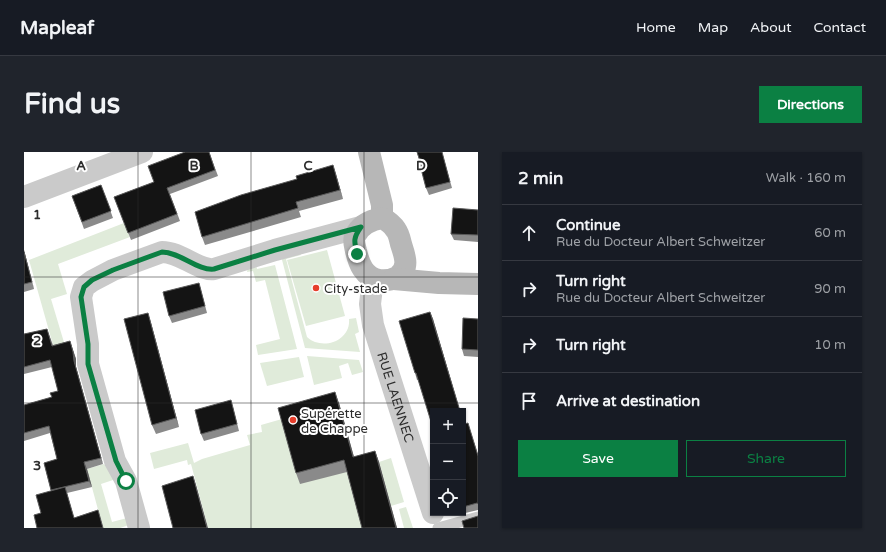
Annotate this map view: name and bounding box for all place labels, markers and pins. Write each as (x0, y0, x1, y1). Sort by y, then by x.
place label: City-stade (324, 281, 387, 297)
marker: City-stade (311, 283, 321, 293)
place label: Supérette de Chappe (301, 406, 368, 437)
marker: Supérette de Chappe (288, 415, 298, 425)

